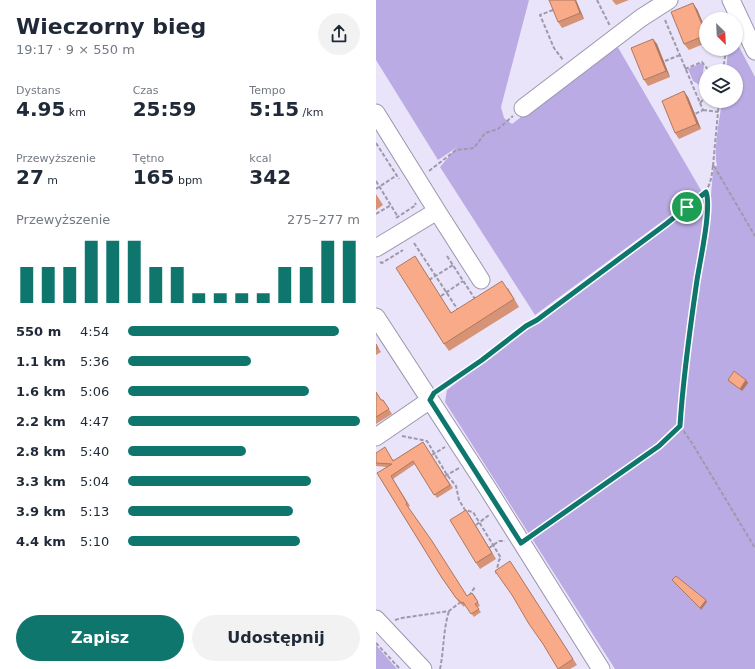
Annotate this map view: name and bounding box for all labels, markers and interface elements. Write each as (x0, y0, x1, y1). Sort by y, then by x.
north arrow (699, 12, 743, 56)
map controls (699, 12, 743, 108)
button: share (318, 13, 360, 55)
text: Wieczorny bieg (16, 14, 206, 39)
text: 19:17 · 9 × 550 m (16, 42, 135, 57)
button: layers (699, 64, 743, 108)
text: Dystans (16, 84, 60, 97)
text: Czas (133, 84, 159, 97)
text: Tempo (249, 84, 285, 97)
text: 4.95 (16, 97, 65, 121)
text: 25:59 (133, 97, 196, 121)
text: 5:15 (249, 97, 299, 121)
text: km (65, 106, 86, 119)
text: /km (299, 106, 323, 119)
text: Przewyższenie (16, 152, 96, 165)
text: Tętno (133, 152, 164, 165)
text: kcal (249, 152, 272, 165)
text: 27 (16, 165, 44, 189)
text: 165 (133, 165, 174, 189)
text: 342 (249, 165, 291, 189)
text: m (44, 174, 58, 187)
text: bpm (174, 174, 203, 187)
pin (670, 190, 704, 224)
icon: arrive (676, 196, 698, 218)
text: Przewyższenie (16, 212, 110, 227)
text: 275–277 m (287, 212, 360, 227)
text: 550 m (16, 324, 61, 339)
text: 4:54 (80, 324, 109, 339)
text: 1.1 km (16, 354, 66, 369)
text: 5:36 (80, 354, 109, 369)
text: 1.6 km (16, 384, 66, 399)
text: 5:06 (80, 384, 109, 399)
text: 2.2 km (16, 414, 66, 429)
text: 4:47 (80, 414, 109, 429)
text: 2.8 km (16, 444, 66, 459)
text: 5:40 (80, 444, 109, 459)
text: 3.3 km (16, 474, 66, 489)
text: 5:04 (80, 474, 109, 489)
text: 3.9 km (16, 504, 66, 519)
text: 5:13 (80, 504, 109, 519)
text: 4.4 km (16, 534, 66, 549)
text: 5:10 (80, 534, 109, 549)
button: Zapisz (16, 615, 184, 661)
button: Udostępnij (192, 615, 360, 661)

